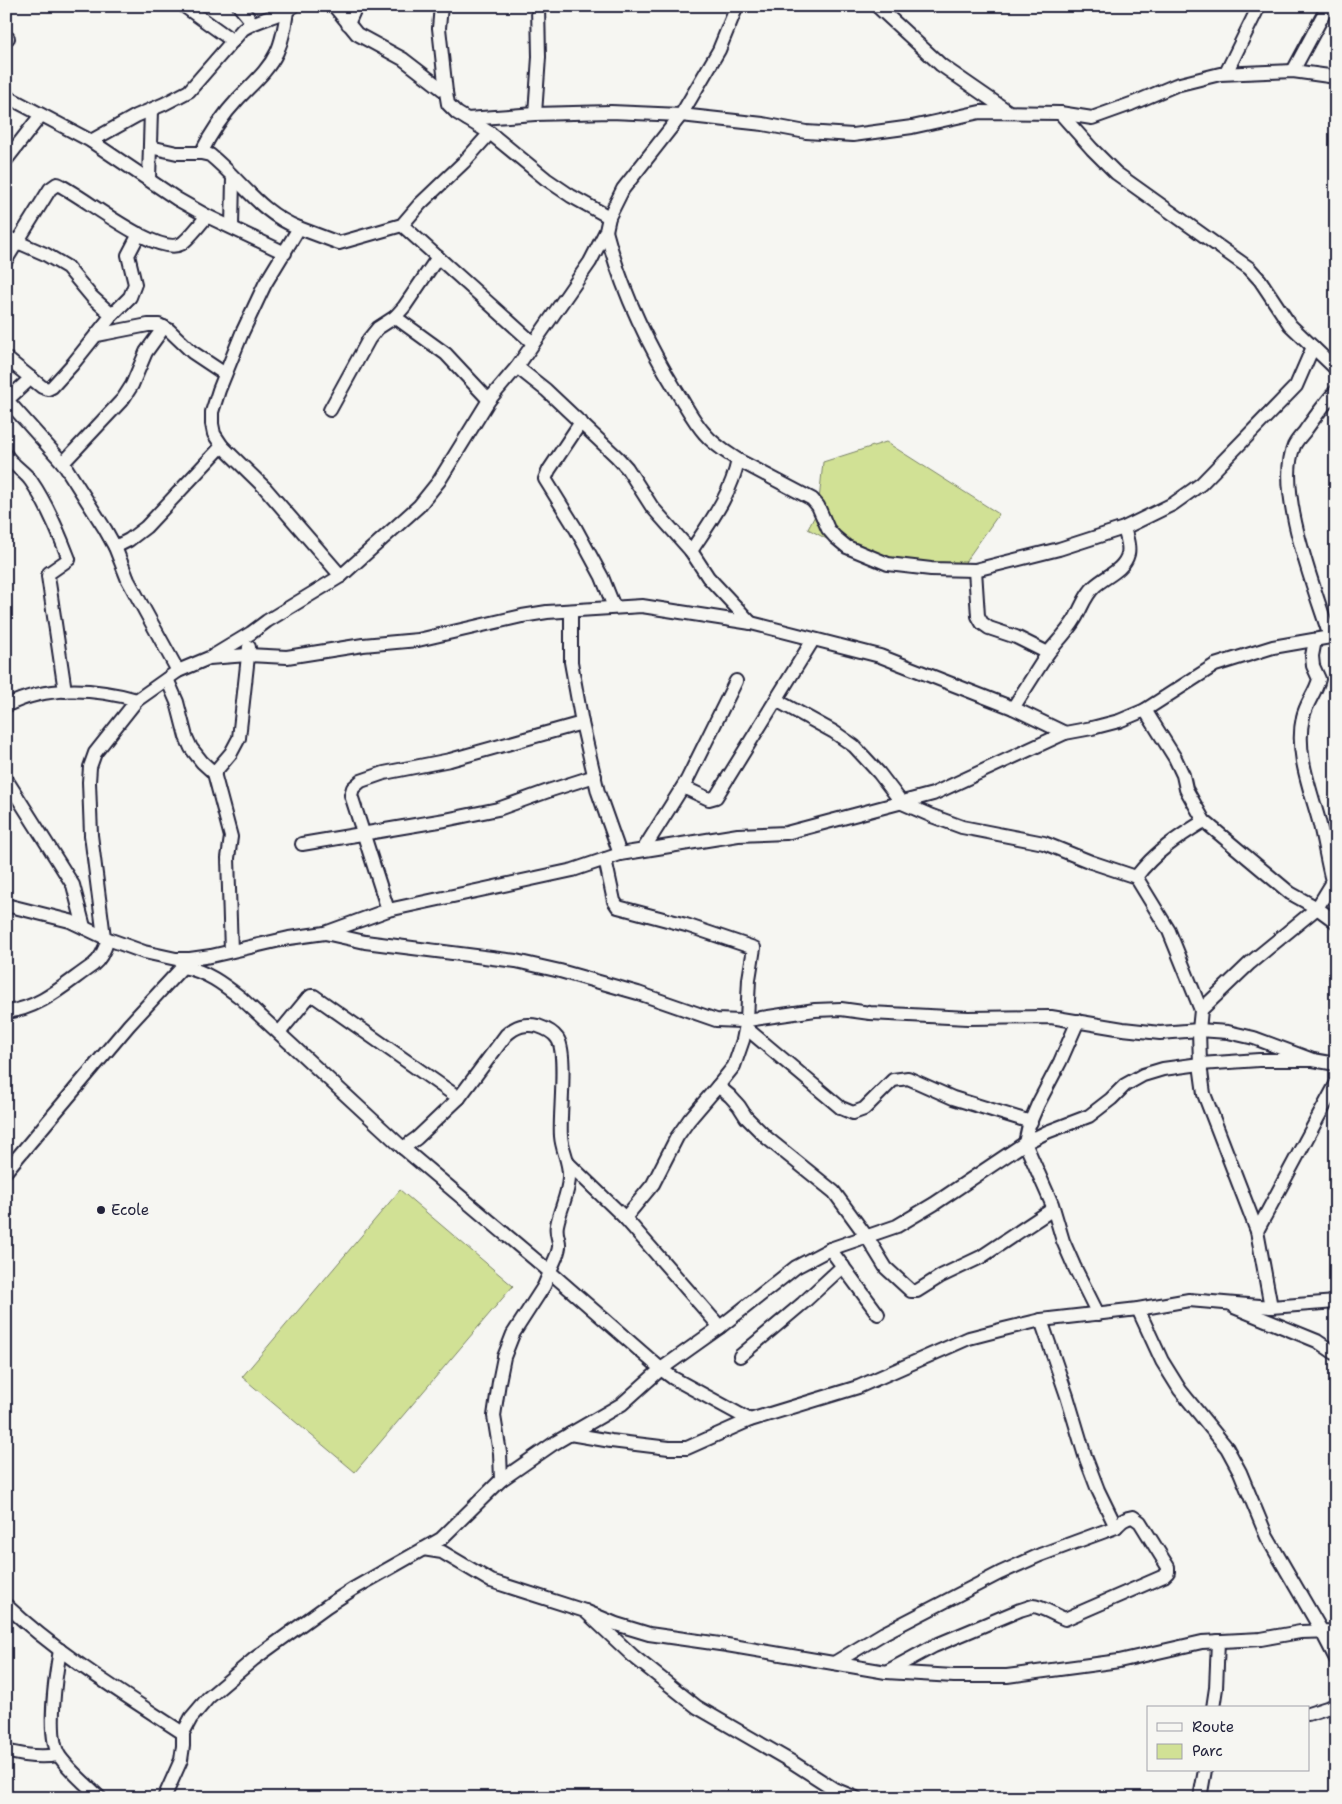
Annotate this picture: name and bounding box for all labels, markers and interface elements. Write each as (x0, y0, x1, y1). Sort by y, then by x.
place label: Ecole (111, 1200, 149, 1220)
marker: Ecole (95, 1204, 107, 1216)
legend (1147, 1706, 1310, 1772)
text: Route (1192, 1717, 1234, 1737)
text: Parc (1192, 1741, 1223, 1761)

